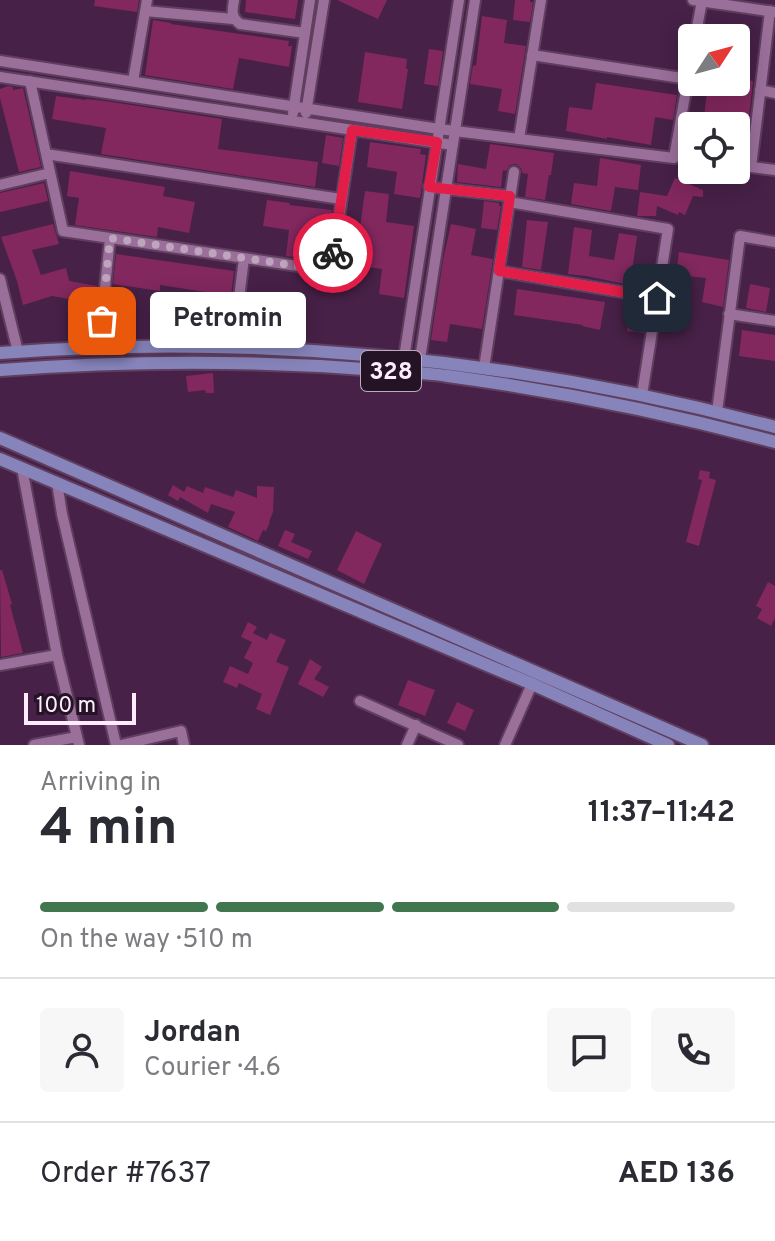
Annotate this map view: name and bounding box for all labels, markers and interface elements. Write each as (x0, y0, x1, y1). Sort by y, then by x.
north arrow (678, 24, 750, 96)
map controls (678, 24, 750, 184)
button: locate (678, 112, 750, 184)
courier (293, 213, 373, 293)
icon: bike (311, 231, 355, 275)
pin (623, 264, 691, 332)
icon: home (635, 276, 679, 320)
pin (68, 287, 136, 355)
callout: Petromin (150, 293, 306, 349)
icon: bag (80, 299, 124, 343)
text: Petromin (173, 303, 283, 336)
road number: 328 (361, 351, 421, 391)
scale bar (24, 689, 136, 725)
text: 100 m (36, 693, 96, 720)
text: Arriving in (40, 767, 161, 800)
text: 11:37–11:42 (588, 795, 735, 832)
text: 4 min (40, 797, 177, 863)
text: On the way · 510 m (40, 924, 253, 957)
button: person (40, 1008, 124, 1092)
button: chat (547, 1008, 631, 1092)
button: phone (651, 1008, 735, 1092)
text: Jordan (144, 1015, 241, 1052)
text: Courier · 4.6 (144, 1052, 281, 1085)
text: Order #7637 (40, 1156, 211, 1193)
text: AED 136 (618, 1156, 735, 1193)

